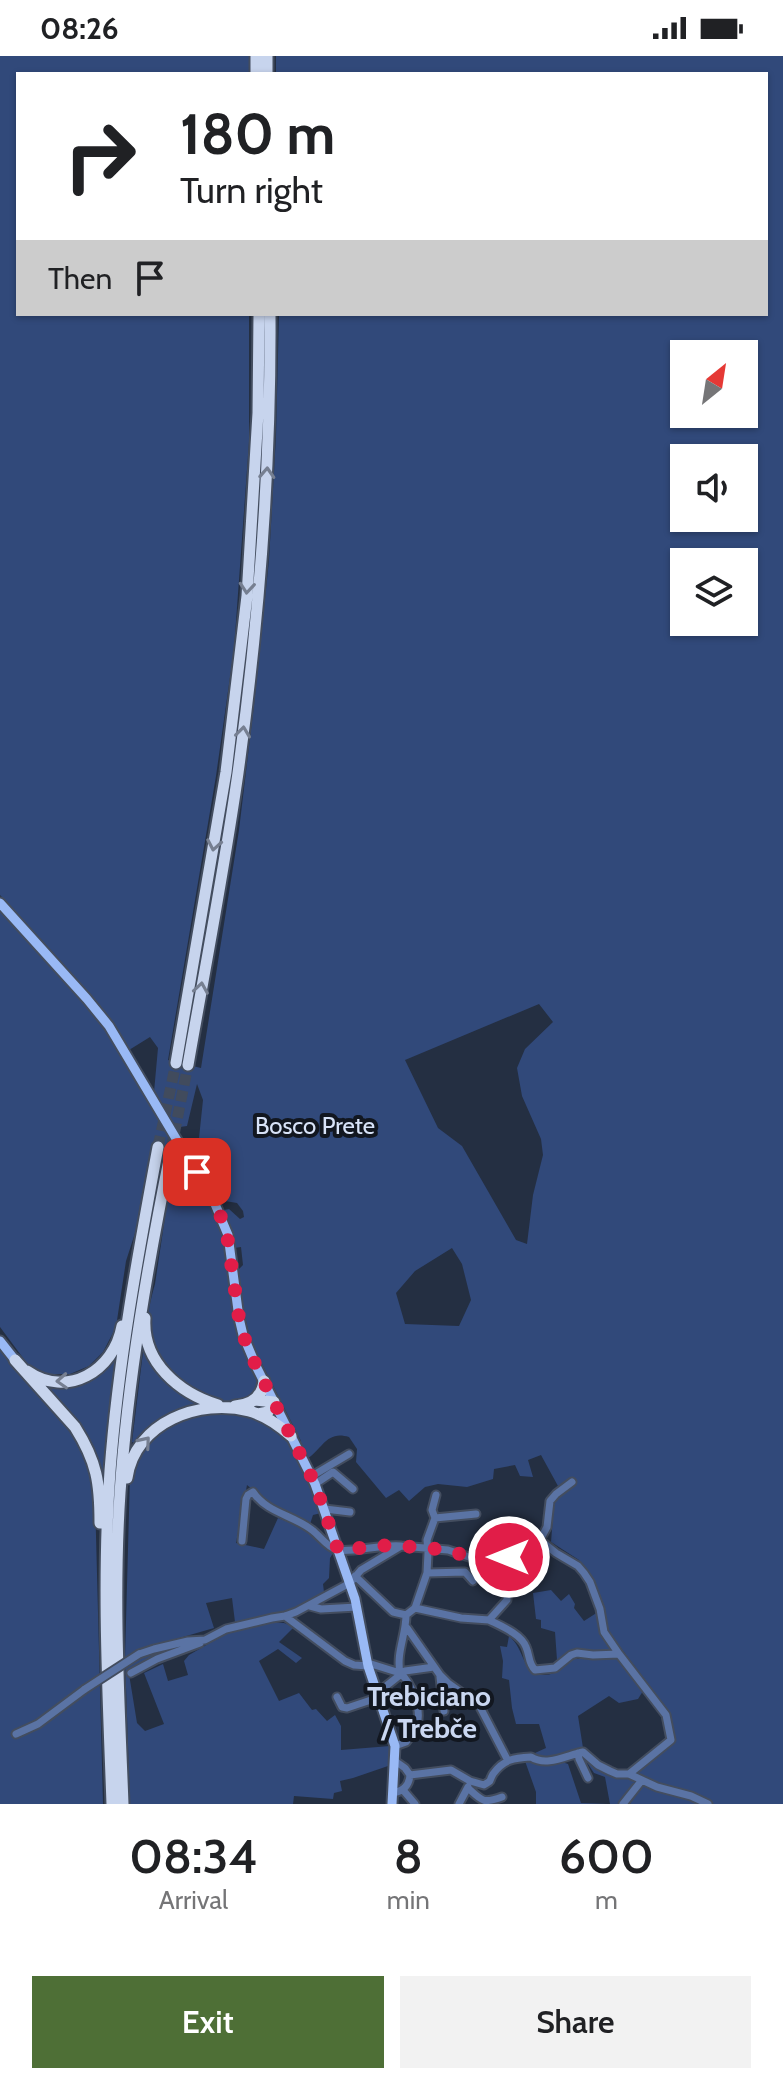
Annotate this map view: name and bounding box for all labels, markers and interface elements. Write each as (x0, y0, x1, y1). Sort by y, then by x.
text: 08:26 (40, 10, 119, 47)
text: 180 m (180, 100, 335, 168)
icon: right (48, 104, 152, 208)
text: Turn right (180, 168, 323, 212)
icon: arrive (128, 256, 172, 300)
text: Then (48, 260, 112, 297)
north arrow (670, 340, 758, 428)
map controls (670, 340, 758, 636)
button: sound (670, 444, 758, 532)
one-way arrow (258, 466, 275, 479)
button: layers (670, 548, 758, 636)
one-way arrow (239, 582, 256, 595)
one-way arrow (234, 725, 251, 739)
one-way arrow (206, 839, 223, 852)
one-way arrow (192, 982, 209, 995)
park label: Bosco Prete (255, 1111, 375, 1140)
pin (163, 1138, 231, 1206)
icon: arrive (175, 1150, 219, 1194)
one-way arrow (55, 1372, 68, 1389)
one-way arrow (135, 1436, 150, 1451)
position arrow (467, 1515, 551, 1599)
district label: Trebiciano / Trebče (367, 1679, 491, 1745)
text: 08:34 (129, 1827, 258, 1885)
text: 8 (394, 1827, 423, 1885)
text: 600 (559, 1827, 654, 1885)
text: Arrival (159, 1884, 228, 1916)
text: min (387, 1884, 430, 1916)
text: m (595, 1884, 618, 1916)
button: Exit (32, 1976, 384, 2068)
button: Share (400, 1976, 751, 2068)

